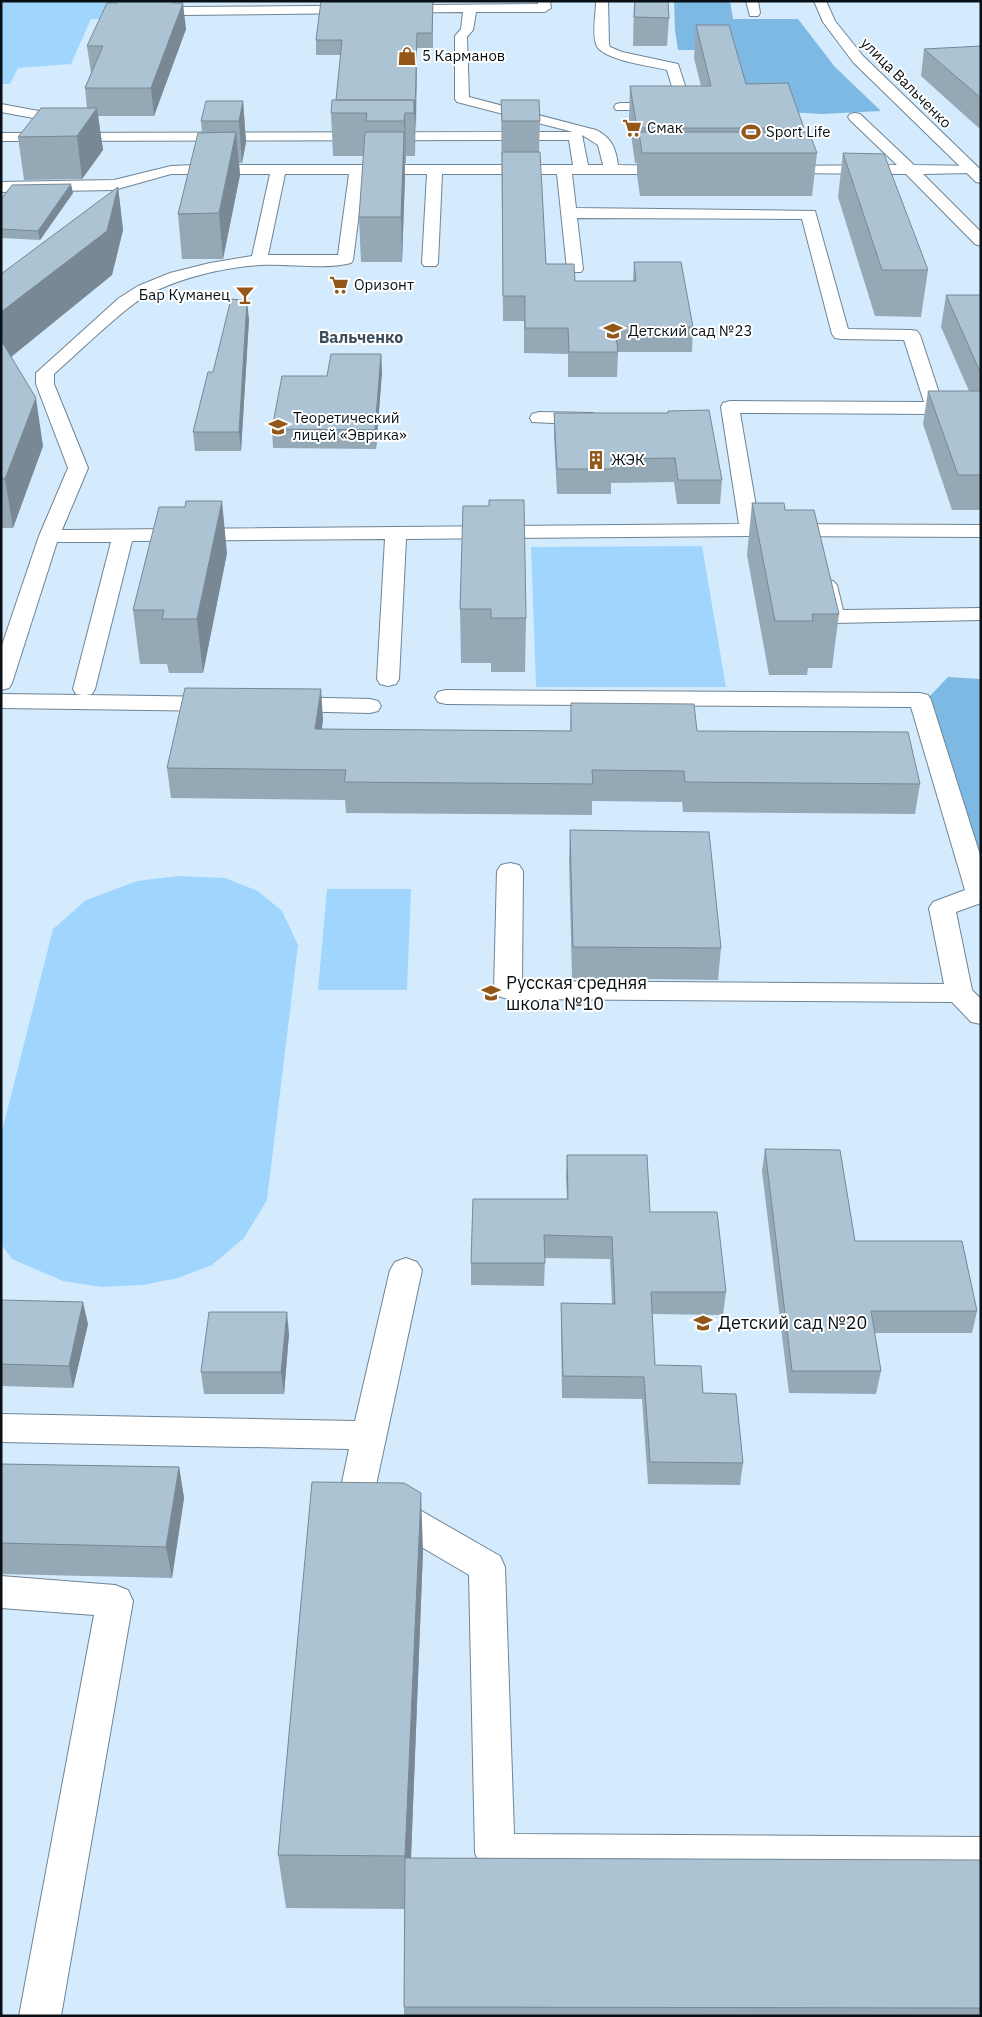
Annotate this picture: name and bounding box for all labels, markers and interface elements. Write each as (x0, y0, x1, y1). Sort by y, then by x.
street label: улица Вальченко (857, 33, 956, 132)
shop icon: 5 Карманов (396, 45, 418, 67)
place label: 5 Карманов (422, 46, 505, 65)
supermarket icon: Смак (621, 117, 643, 139)
place label: Смак (647, 118, 683, 137)
sports icon: Sport Life (740, 121, 762, 143)
place label: Sport Life (766, 122, 831, 141)
supermarket icon: Оризонт (328, 274, 350, 296)
place label: Оризонт (354, 275, 414, 294)
bar icon: Бар Куманец (234, 284, 256, 306)
place label: Бар Куманец (139, 285, 230, 304)
school or university icon: Детский сад №23 (602, 320, 624, 342)
place label: Детский сад №23 (628, 321, 753, 340)
district label: Вальченко (319, 327, 403, 347)
place label: Теоретический лицей «Эврика» (293, 408, 407, 444)
school or university icon: Теоретический лицей «Эврика» (267, 416, 289, 438)
building icon: ЖЭК (585, 449, 607, 471)
place label: ЖЭК (611, 450, 645, 469)
place label: Русская средняя школа №10 (506, 971, 647, 1015)
school or university icon: Русская средняя школа №10 (480, 982, 502, 1004)
place label: Детский сад №20 (718, 1311, 867, 1334)
school or university icon: Детский сад №20 (692, 1312, 714, 1334)

